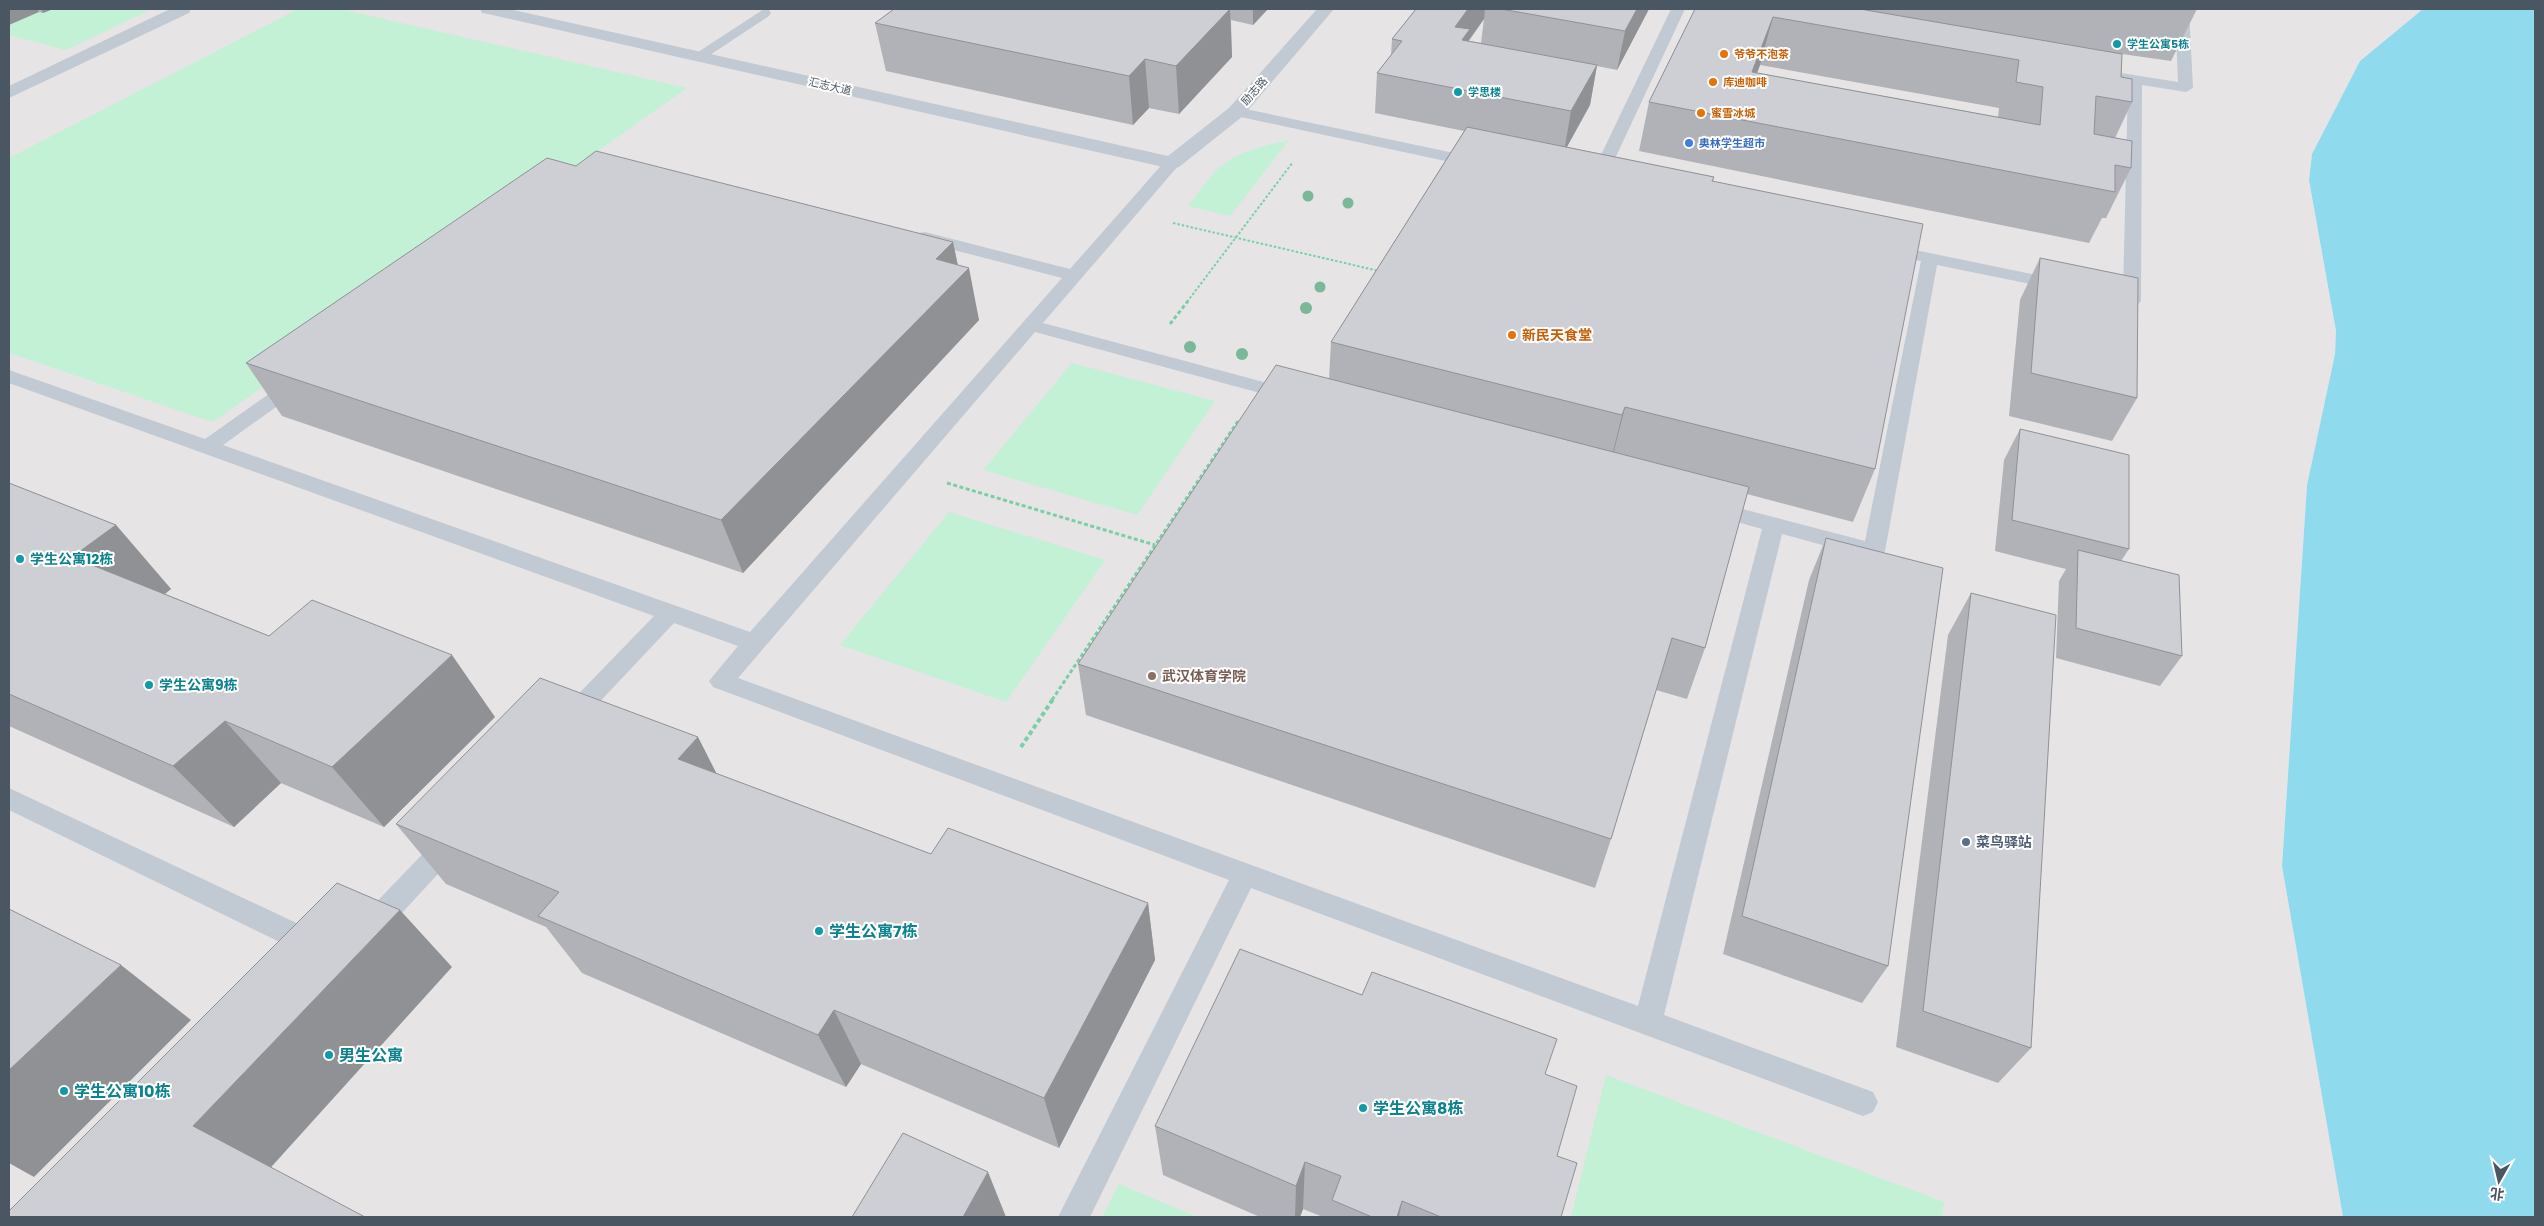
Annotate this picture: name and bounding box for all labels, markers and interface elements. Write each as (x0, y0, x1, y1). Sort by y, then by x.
place label: 学生公寓5栋 (2127, 36, 2189, 52)
marker: 学生公寓5栋 (2111, 38, 2123, 50)
place label: 爷爷不泡茶 (1734, 46, 1789, 62)
marker: 爷爷不泡茶 (1718, 48, 1730, 60)
street label: 汇志大道 (807, 73, 853, 99)
street label: 励志路 (1237, 73, 1271, 109)
place label: 库迪咖啡 (1723, 74, 1767, 90)
marker: 库迪咖啡 (1707, 76, 1719, 88)
place label: 学思楼 (1468, 84, 1501, 100)
marker: 学思楼 (1452, 86, 1464, 98)
place label: 蜜雪冰城 (1711, 105, 1756, 121)
marker: 蜜雪冰城 (1695, 107, 1707, 119)
place label: 奥林学生超市 (1699, 135, 1765, 151)
marker: 奥林学生超市 (1683, 137, 1695, 149)
place label: 新民天食堂 (1522, 325, 1592, 345)
marker: 新民天食堂 (1506, 329, 1518, 341)
place label: 学生公寓12栋 (30, 549, 113, 569)
marker: 学生公寓12栋 (14, 553, 26, 565)
place label: 武汉体育学院 (1162, 666, 1246, 686)
marker: 武汉体育学院 (1146, 670, 1158, 682)
place label: 学生公寓9栋 (159, 675, 238, 695)
marker: 学生公寓9栋 (143, 679, 155, 691)
place label: 菜鸟驿站 (1976, 832, 2032, 852)
marker: 菜鸟驿站 (1960, 836, 1972, 848)
place label: 学生公寓7栋 (829, 920, 918, 943)
marker: 学生公寓7栋 (813, 925, 825, 937)
place label: 男生公寓 (339, 1044, 403, 1067)
marker: 男生公寓 (323, 1049, 335, 1061)
place label: 学生公寓10栋 (74, 1080, 170, 1103)
marker: 学生公寓10栋 (58, 1085, 70, 1097)
place label: 学生公寓8栋 (1373, 1097, 1463, 1120)
marker: 学生公寓8栋 (1357, 1102, 1369, 1114)
north arrow (2474, 1156, 2524, 1206)
text: 北 (2489, 1183, 2506, 1205)

